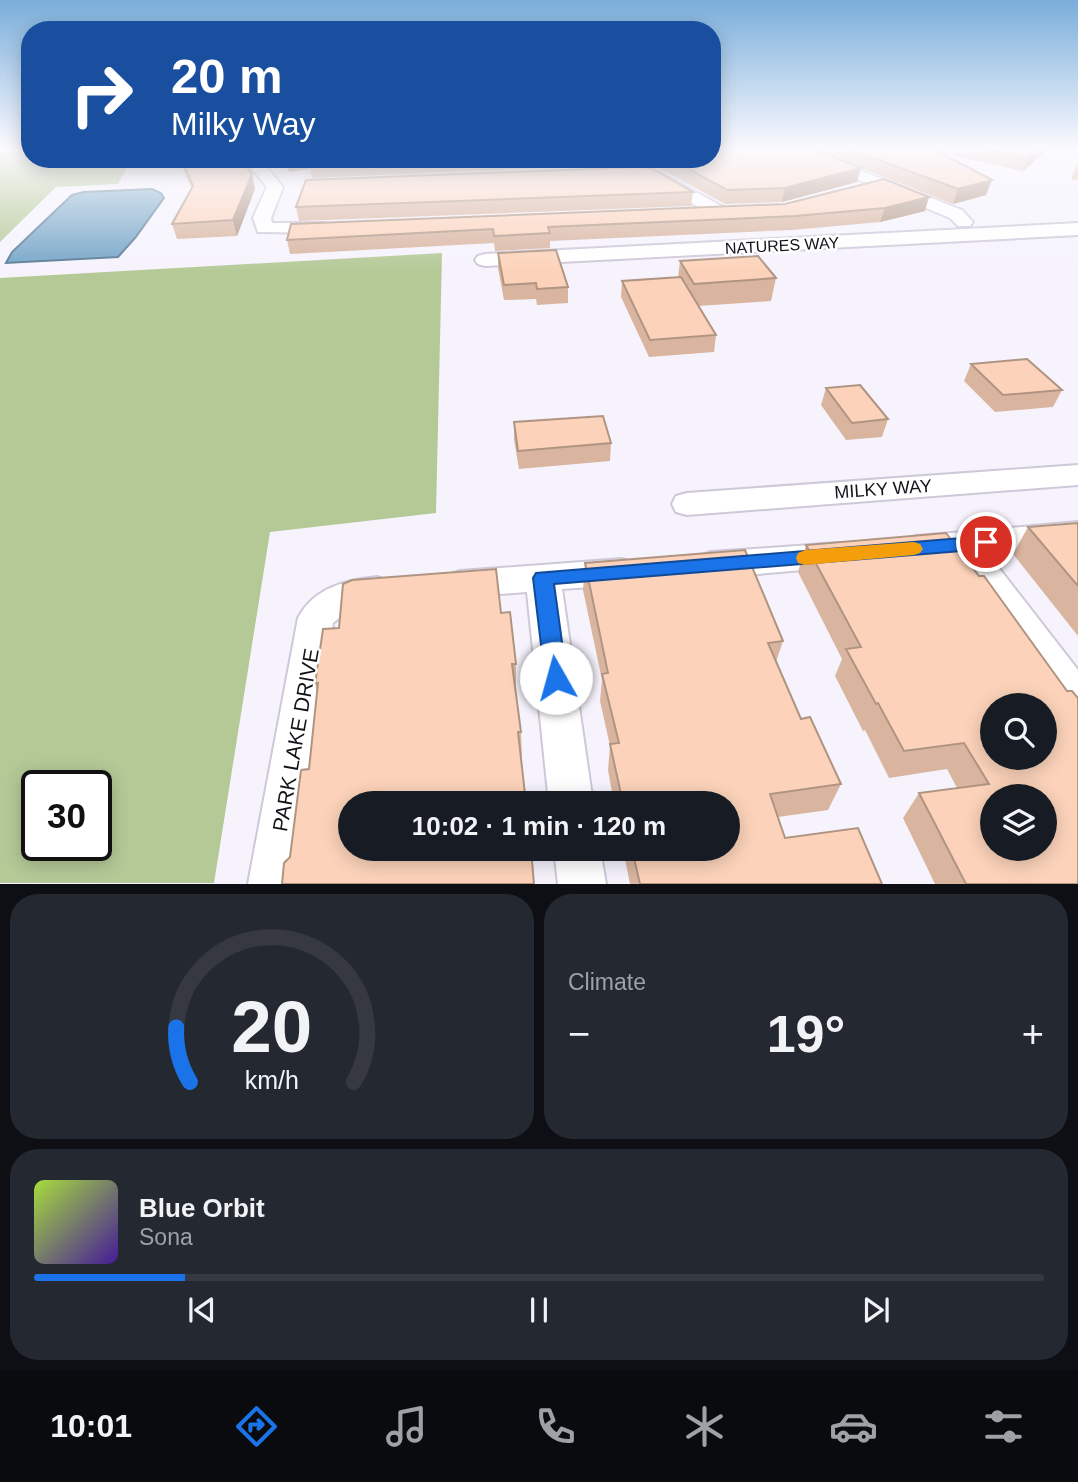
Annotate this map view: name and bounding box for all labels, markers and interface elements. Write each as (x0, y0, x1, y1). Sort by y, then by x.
icon: right (56, 49, 147, 140)
text: 20 m (171, 49, 283, 103)
text: Milky Way (171, 106, 316, 142)
street label: NATURES WAY (724, 234, 840, 257)
street label: MILKY WAY (834, 476, 932, 502)
pin (956, 512, 1016, 572)
icon: arrive (967, 523, 1005, 561)
position arrow (519, 641, 593, 715)
street label: PARK LAKE DRIVE (268, 647, 323, 833)
map controls (980, 693, 1057, 861)
button: search (980, 693, 1057, 770)
speed limit sign: 30 (21, 770, 112, 861)
button: layers (980, 784, 1057, 861)
text: 10:02 · 1 min · 120 m (412, 811, 666, 841)
text: Climate (568, 969, 646, 995)
text: 20 (232, 987, 312, 1068)
text: 19° (767, 1005, 845, 1063)
text: − (568, 1013, 590, 1055)
text: + (1022, 1013, 1044, 1055)
text: km/h (245, 1066, 299, 1094)
text: Blue Orbit (139, 1193, 265, 1223)
text: Sona (139, 1224, 193, 1250)
icon: previous (183, 1291, 221, 1329)
icon: pause (520, 1291, 558, 1329)
icon: next (857, 1291, 895, 1329)
icon: directions (232, 1402, 281, 1451)
icon: music (382, 1402, 431, 1451)
icon: phone (531, 1402, 580, 1451)
icon: climate (680, 1402, 729, 1451)
icon: car (829, 1402, 878, 1451)
icon: filters (979, 1402, 1028, 1451)
text: 10:01 (50, 1408, 132, 1444)

